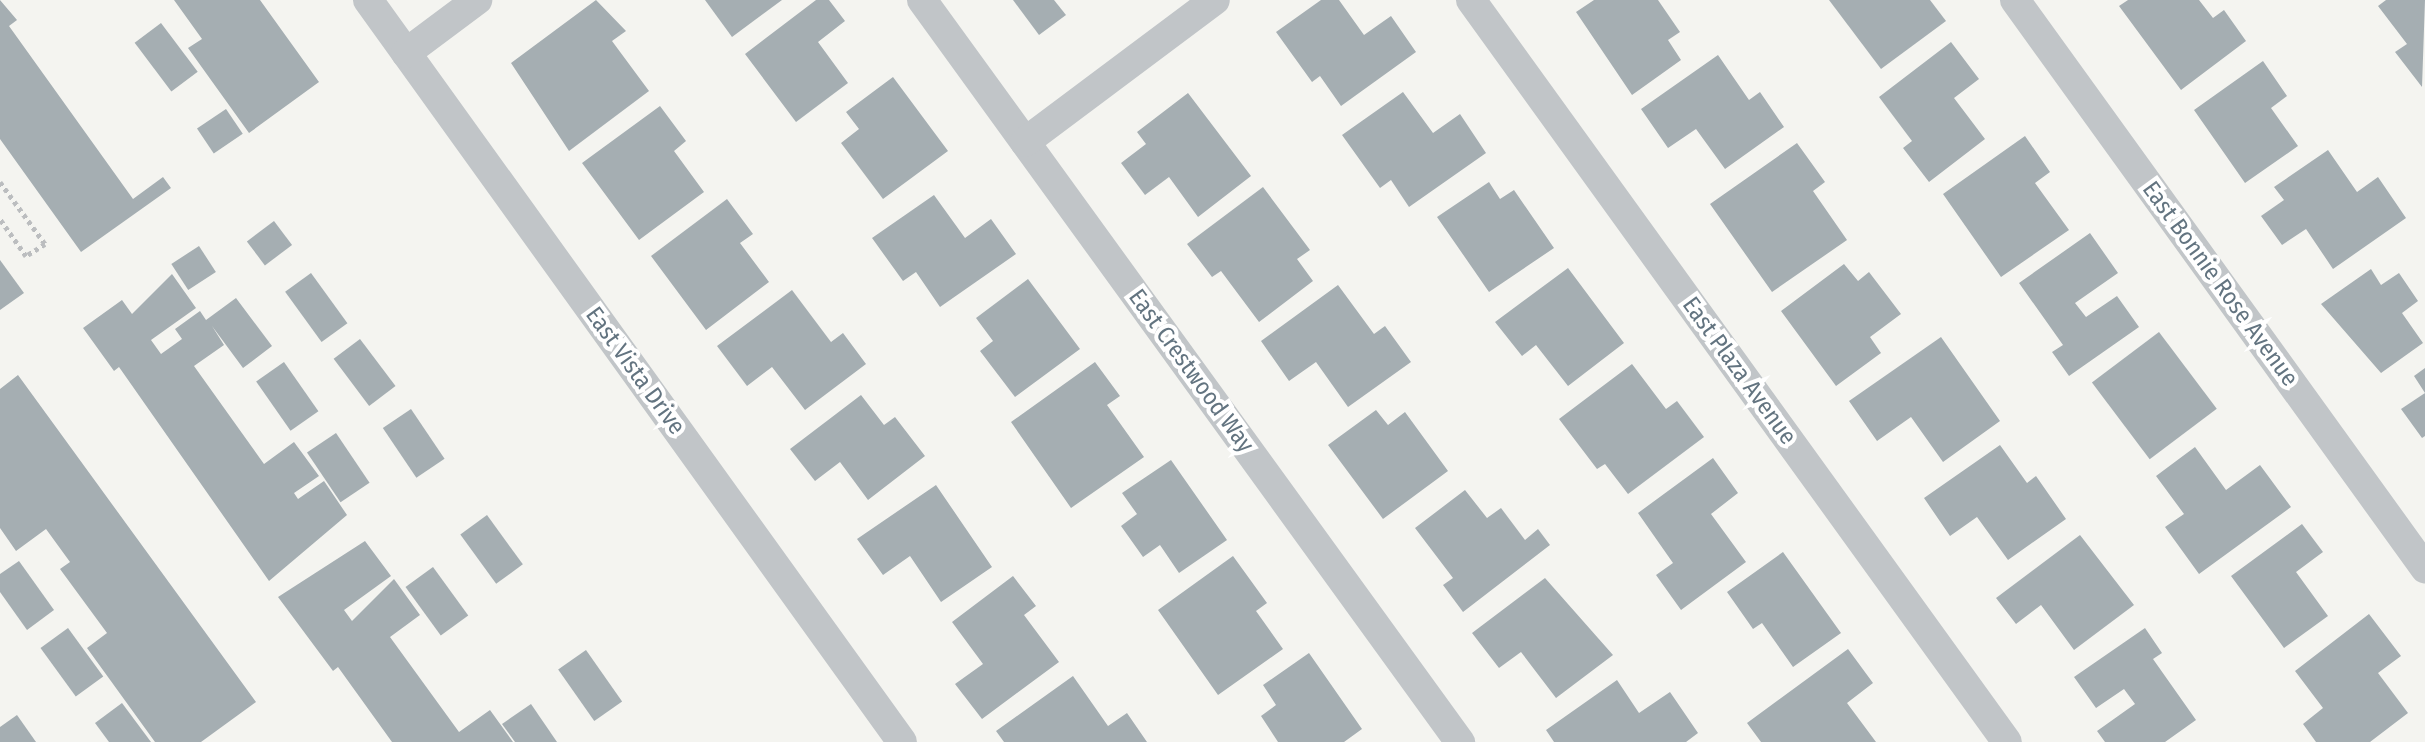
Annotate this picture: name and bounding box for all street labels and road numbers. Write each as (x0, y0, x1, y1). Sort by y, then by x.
street label: East Bonnie Rose Avenue (2136, 176, 2304, 392)
street label: East Crestwood Way (1122, 284, 1260, 458)
street label: East Plaza Avenue (1676, 292, 1802, 450)
street label: East Vista Drive (579, 302, 691, 440)

